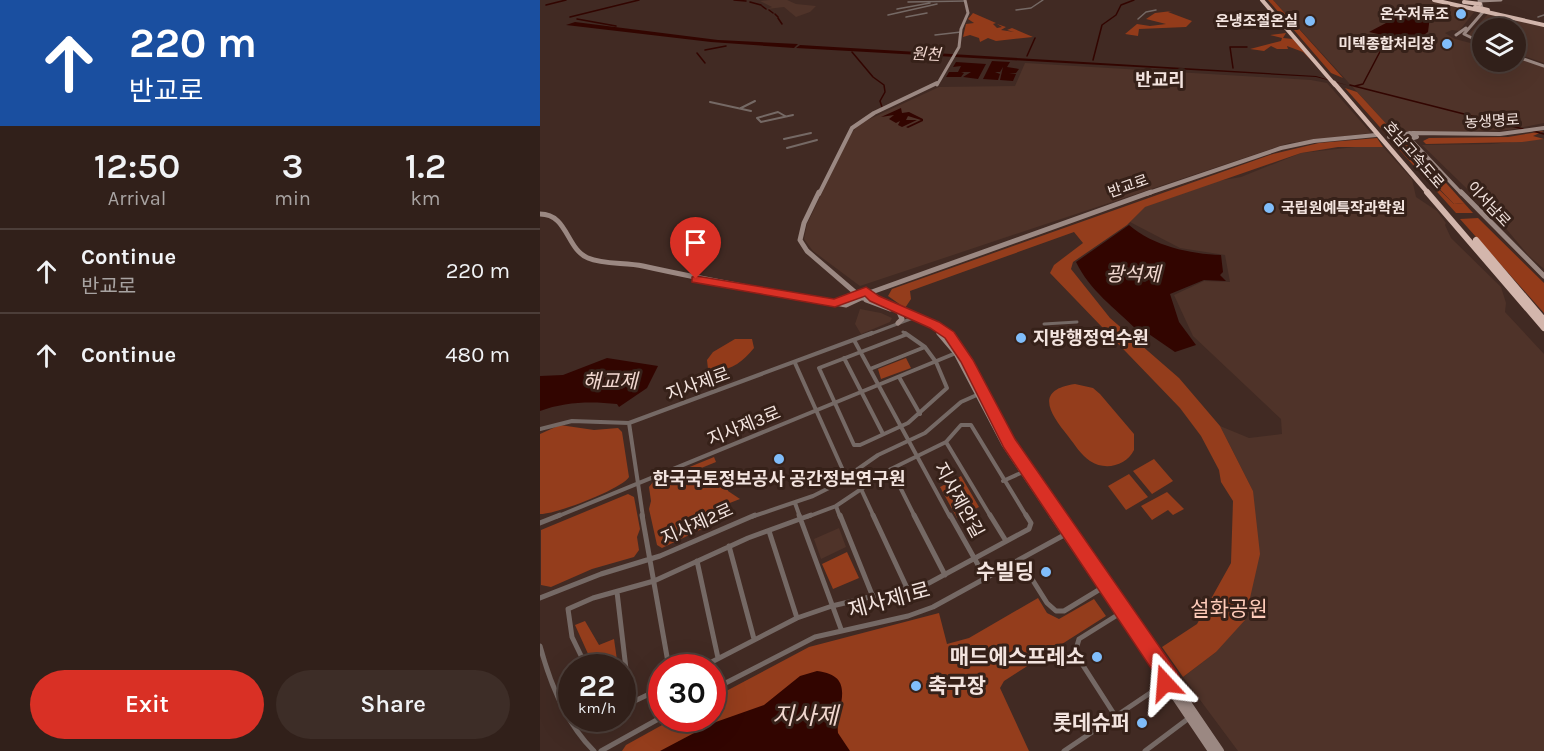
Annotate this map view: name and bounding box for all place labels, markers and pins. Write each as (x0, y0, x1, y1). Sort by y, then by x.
place label: 온수저류조 (1380, 5, 1449, 23)
marker: 온수저류조 (1454, 7, 1468, 21)
place label: 온냉조절온실 (1215, 12, 1298, 30)
marker: 온냉조절온실 (1303, 14, 1317, 28)
place label: 미텍종합처리장 (1338, 35, 1435, 53)
marker: 미텍종합처리장 (1440, 37, 1454, 51)
place label: 국립원예특작과학원 (1281, 199, 1405, 217)
marker: 국립원예특작과학원 (1262, 201, 1276, 215)
pin (670, 217, 721, 279)
place label: 지방행정연수원 (1033, 327, 1149, 349)
marker: 지방행정연수원 (1014, 331, 1028, 345)
marker: 한국국토정보공사 공간정보연구원 (772, 452, 786, 466)
place label: 한국국토정보공사 공간정보연구원 (653, 468, 905, 490)
place label: 수빌딩 (976, 560, 1034, 584)
marker: 수빌딩 (1039, 565, 1053, 579)
place label: 매드에스프레소 (950, 645, 1085, 669)
marker: 매드에스프레소 (1090, 650, 1104, 664)
place label: 축구장 (928, 674, 986, 698)
marker: 축구장 (909, 679, 923, 693)
place label: 롯데슈퍼 (1053, 711, 1130, 735)
marker: 롯데슈퍼 (1135, 716, 1149, 730)

